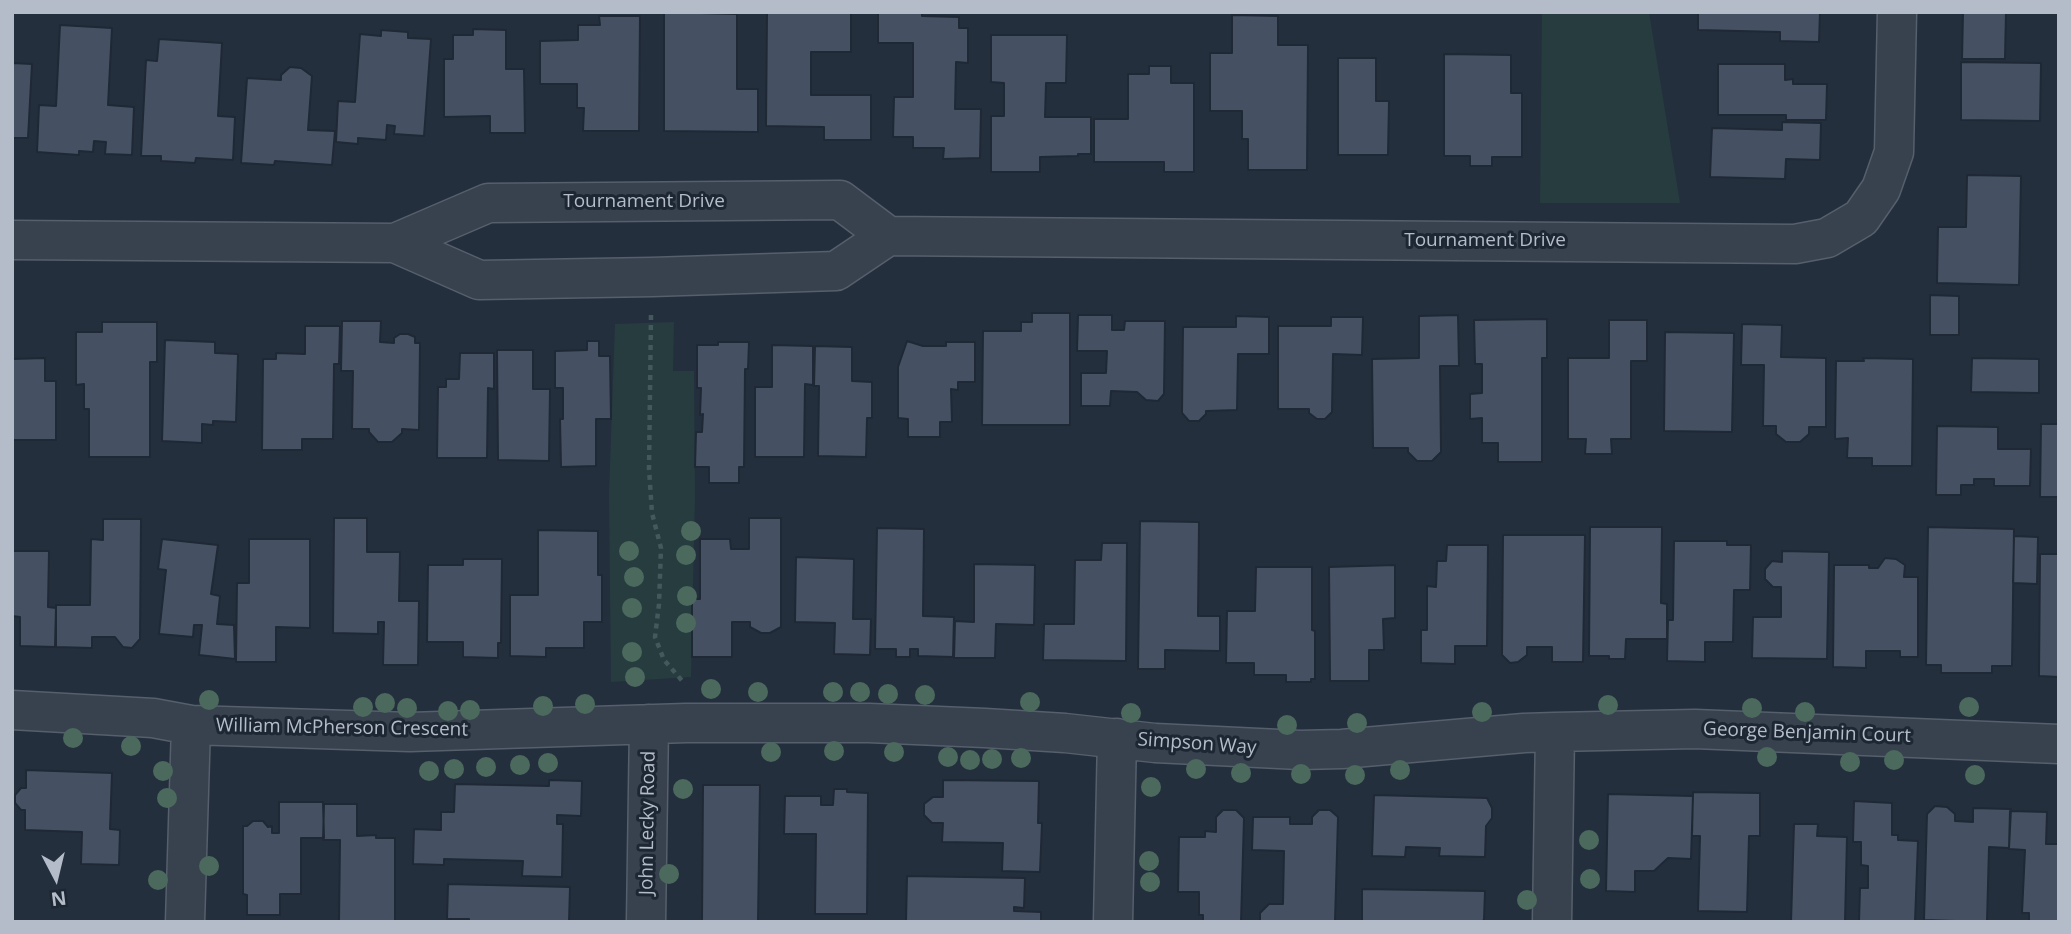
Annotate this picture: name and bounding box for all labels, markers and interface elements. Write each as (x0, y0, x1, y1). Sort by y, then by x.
street label: Tournament Drive (563, 191, 725, 213)
street label: Tournament Drive (1404, 230, 1566, 252)
street label: William McPherson Crescent (216, 714, 468, 742)
street label: George Benjamin Court (1703, 718, 1911, 748)
street label: Simpson Way (1137, 728, 1257, 760)
street label: John Lecky Road (635, 751, 661, 895)
north arrow (21, 843, 91, 913)
text: N (49, 885, 68, 913)

